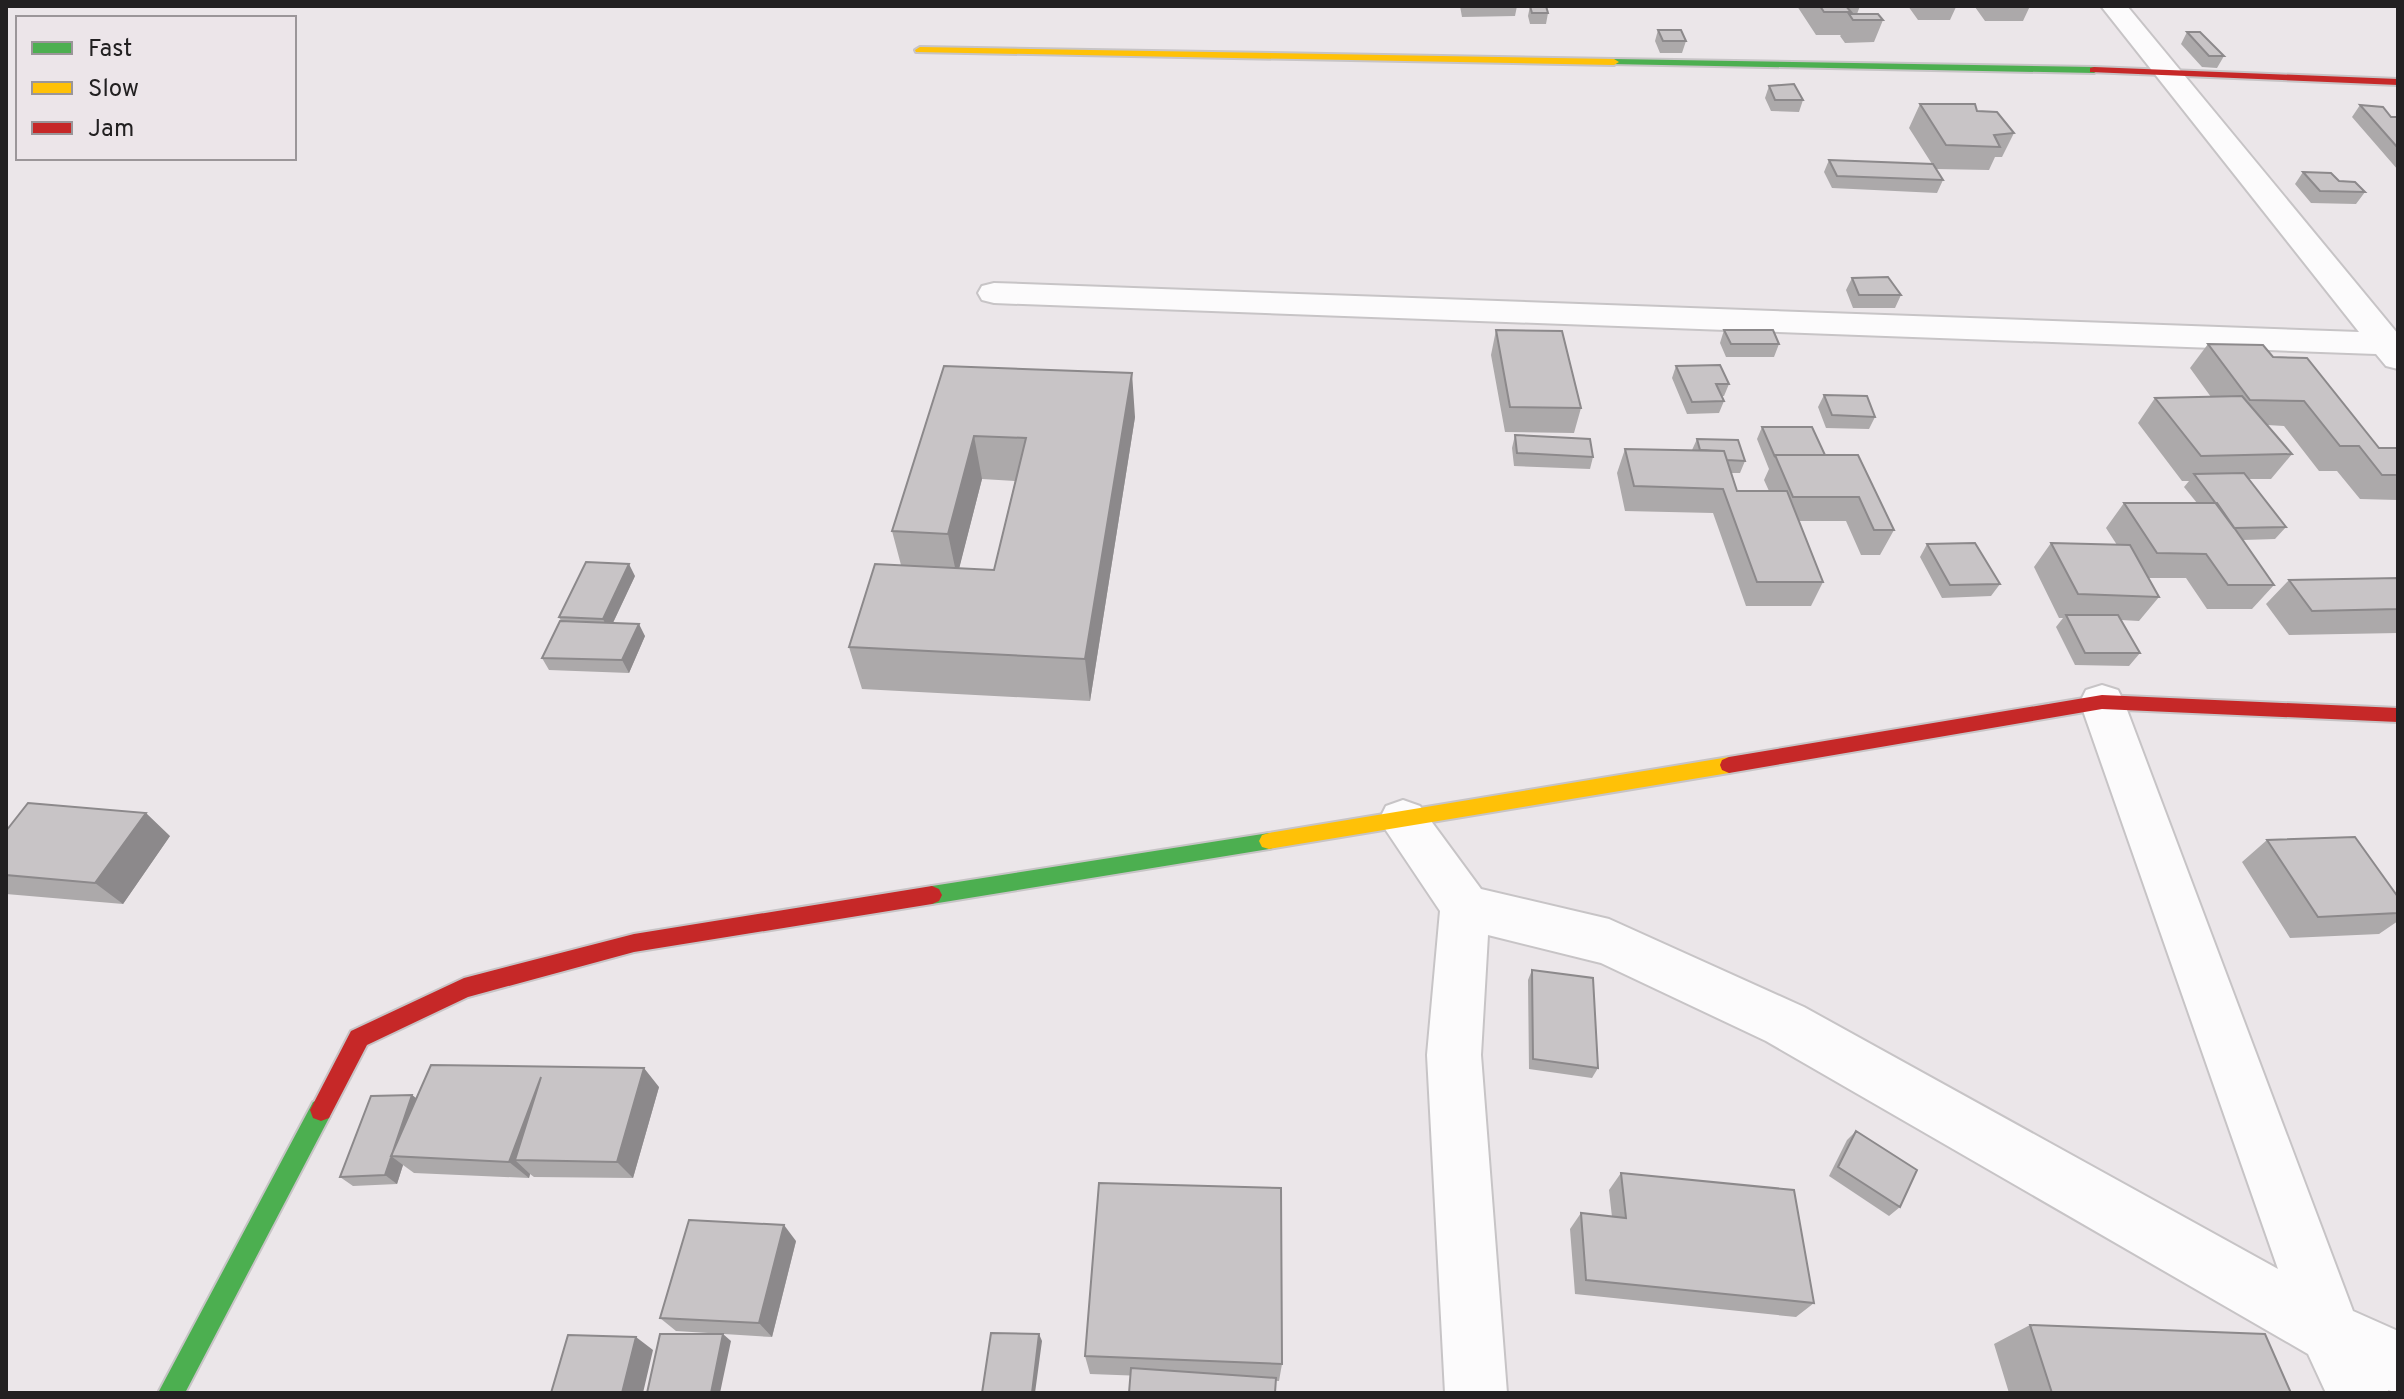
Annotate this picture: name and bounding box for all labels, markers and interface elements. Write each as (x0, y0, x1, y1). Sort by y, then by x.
legend (16, 16, 296, 160)
text: Fast (88, 35, 132, 65)
text: Slow (88, 75, 139, 105)
text: Jam (88, 115, 134, 145)

